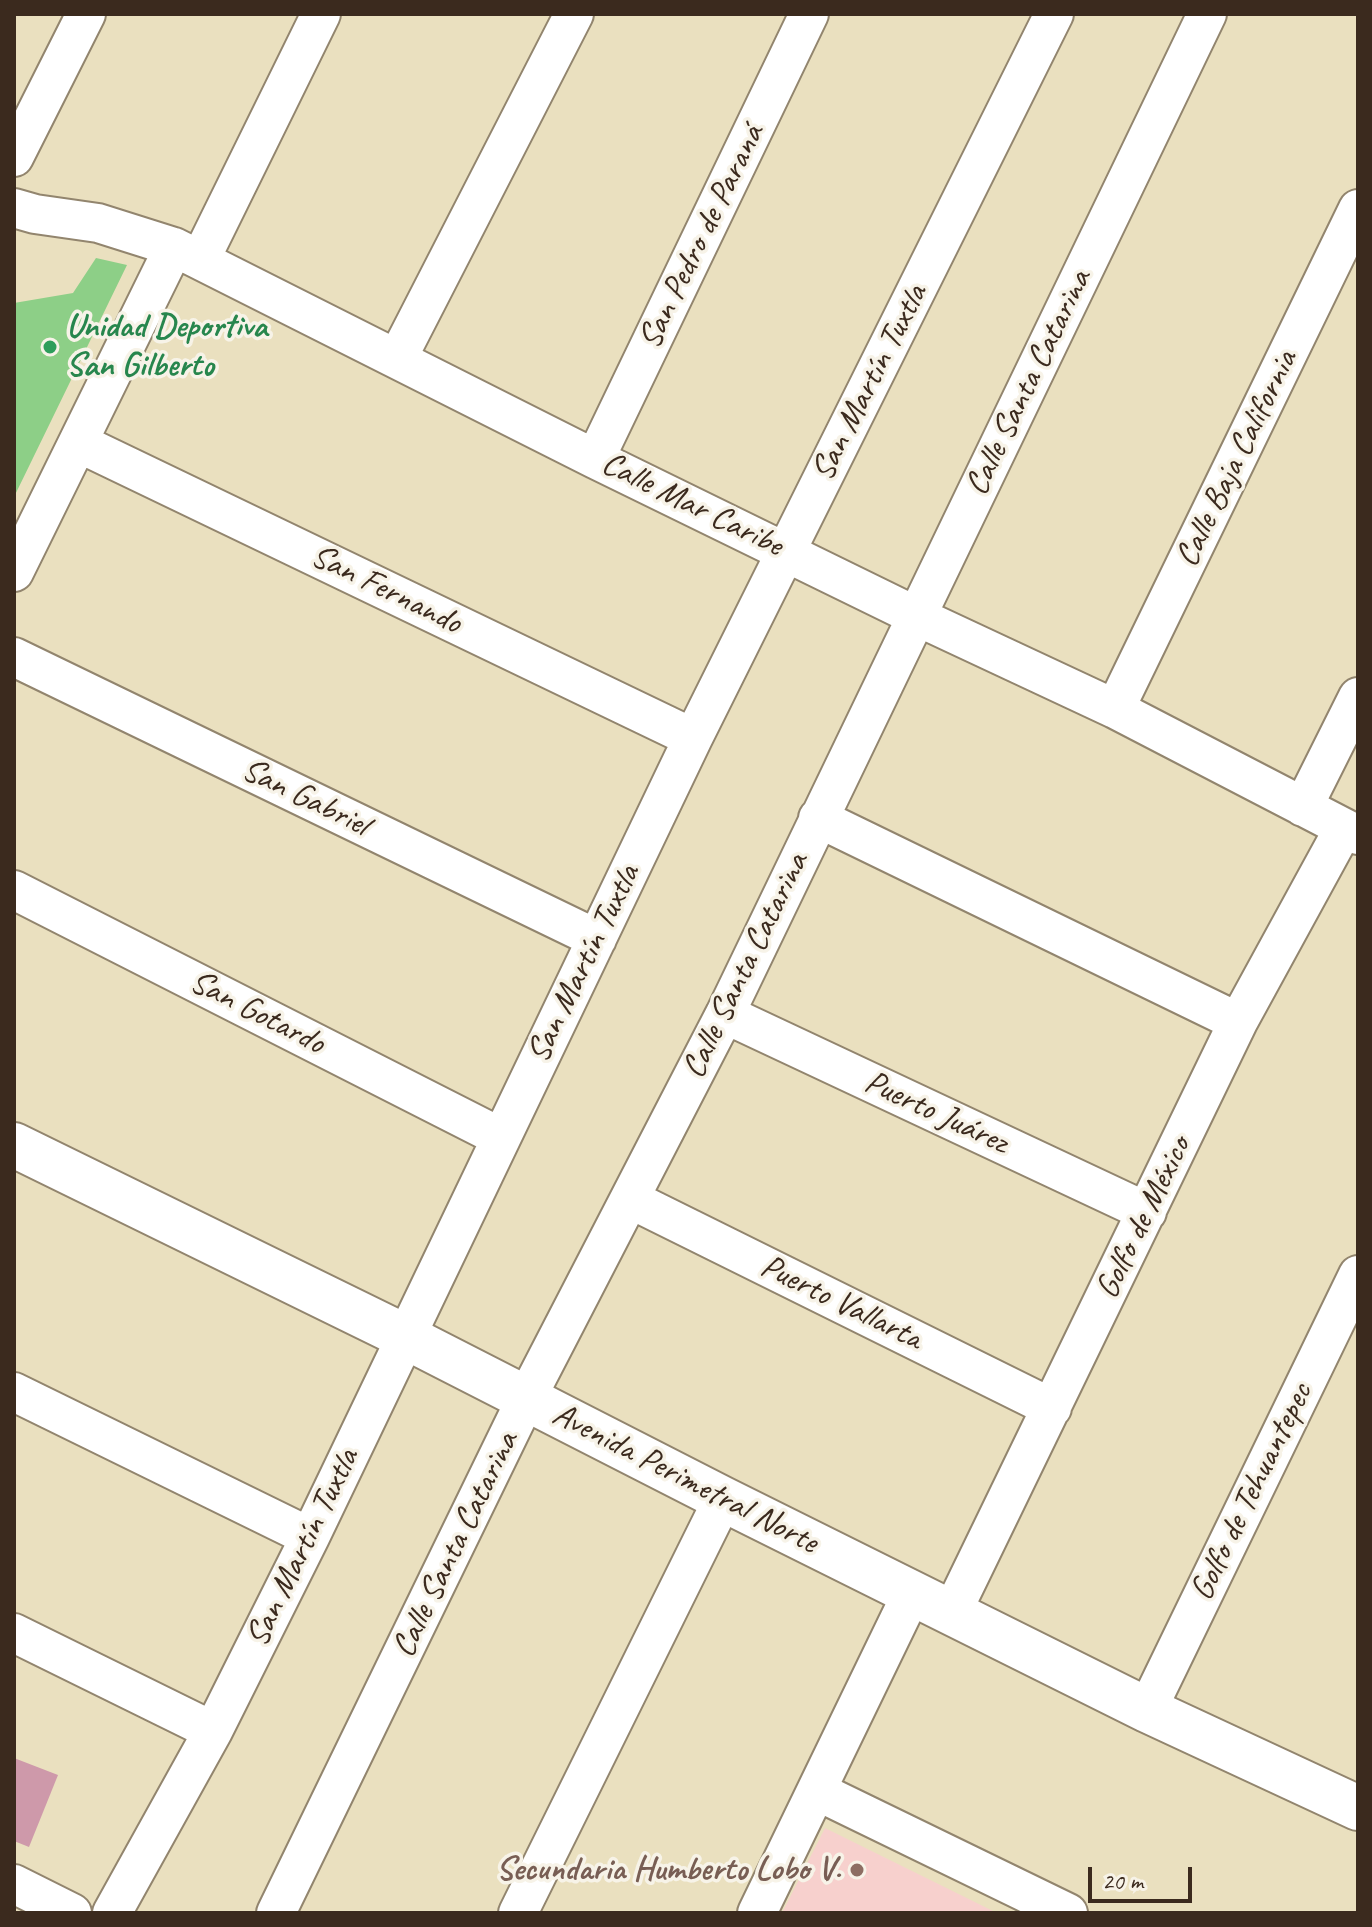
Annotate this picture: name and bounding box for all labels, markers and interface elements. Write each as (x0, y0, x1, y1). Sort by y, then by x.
street label: San Pedro de Paraná (630, 118, 774, 356)
street label: Calle Santa Catarina (957, 264, 1101, 502)
street label: San Martín Tuxtla (803, 278, 937, 488)
place label: Unidad Deportiva San Gilberto (66, 307, 267, 386)
marker: Unidad Deportiva San Gilberto (41, 338, 59, 356)
street label: Calle Baja California (1167, 344, 1307, 574)
street label: Calle Mar Caribe (595, 444, 789, 566)
street label: San Fernando (304, 536, 468, 644)
street label: San Gabriel (235, 750, 375, 846)
street label: Calle Santa Catarina (674, 847, 818, 1085)
street label: San Martín Tuxtla (519, 858, 649, 1070)
street label: San Gotardo (183, 962, 331, 1064)
street label: Puerto Juárez (858, 1062, 1014, 1164)
street label: Golfo de México (1087, 1130, 1201, 1306)
street label: Puerto Vallarta (754, 1246, 928, 1360)
street label: Golfo de Tehuantepec (1182, 1377, 1322, 1607)
street label: Avenida Perimetral Norte (546, 1395, 824, 1563)
street label: Calle Santa Catarina (384, 1426, 528, 1664)
street label: San Martín Tuxtla (238, 1442, 368, 1654)
place label: Secundaria Humberto Lobo V. (496, 1850, 841, 1890)
scale bar (1092, 1851, 1196, 1901)
marker: Secundaria Humberto Lobo V. (848, 1861, 866, 1879)
text: 20 m (1102, 1866, 1143, 1896)

